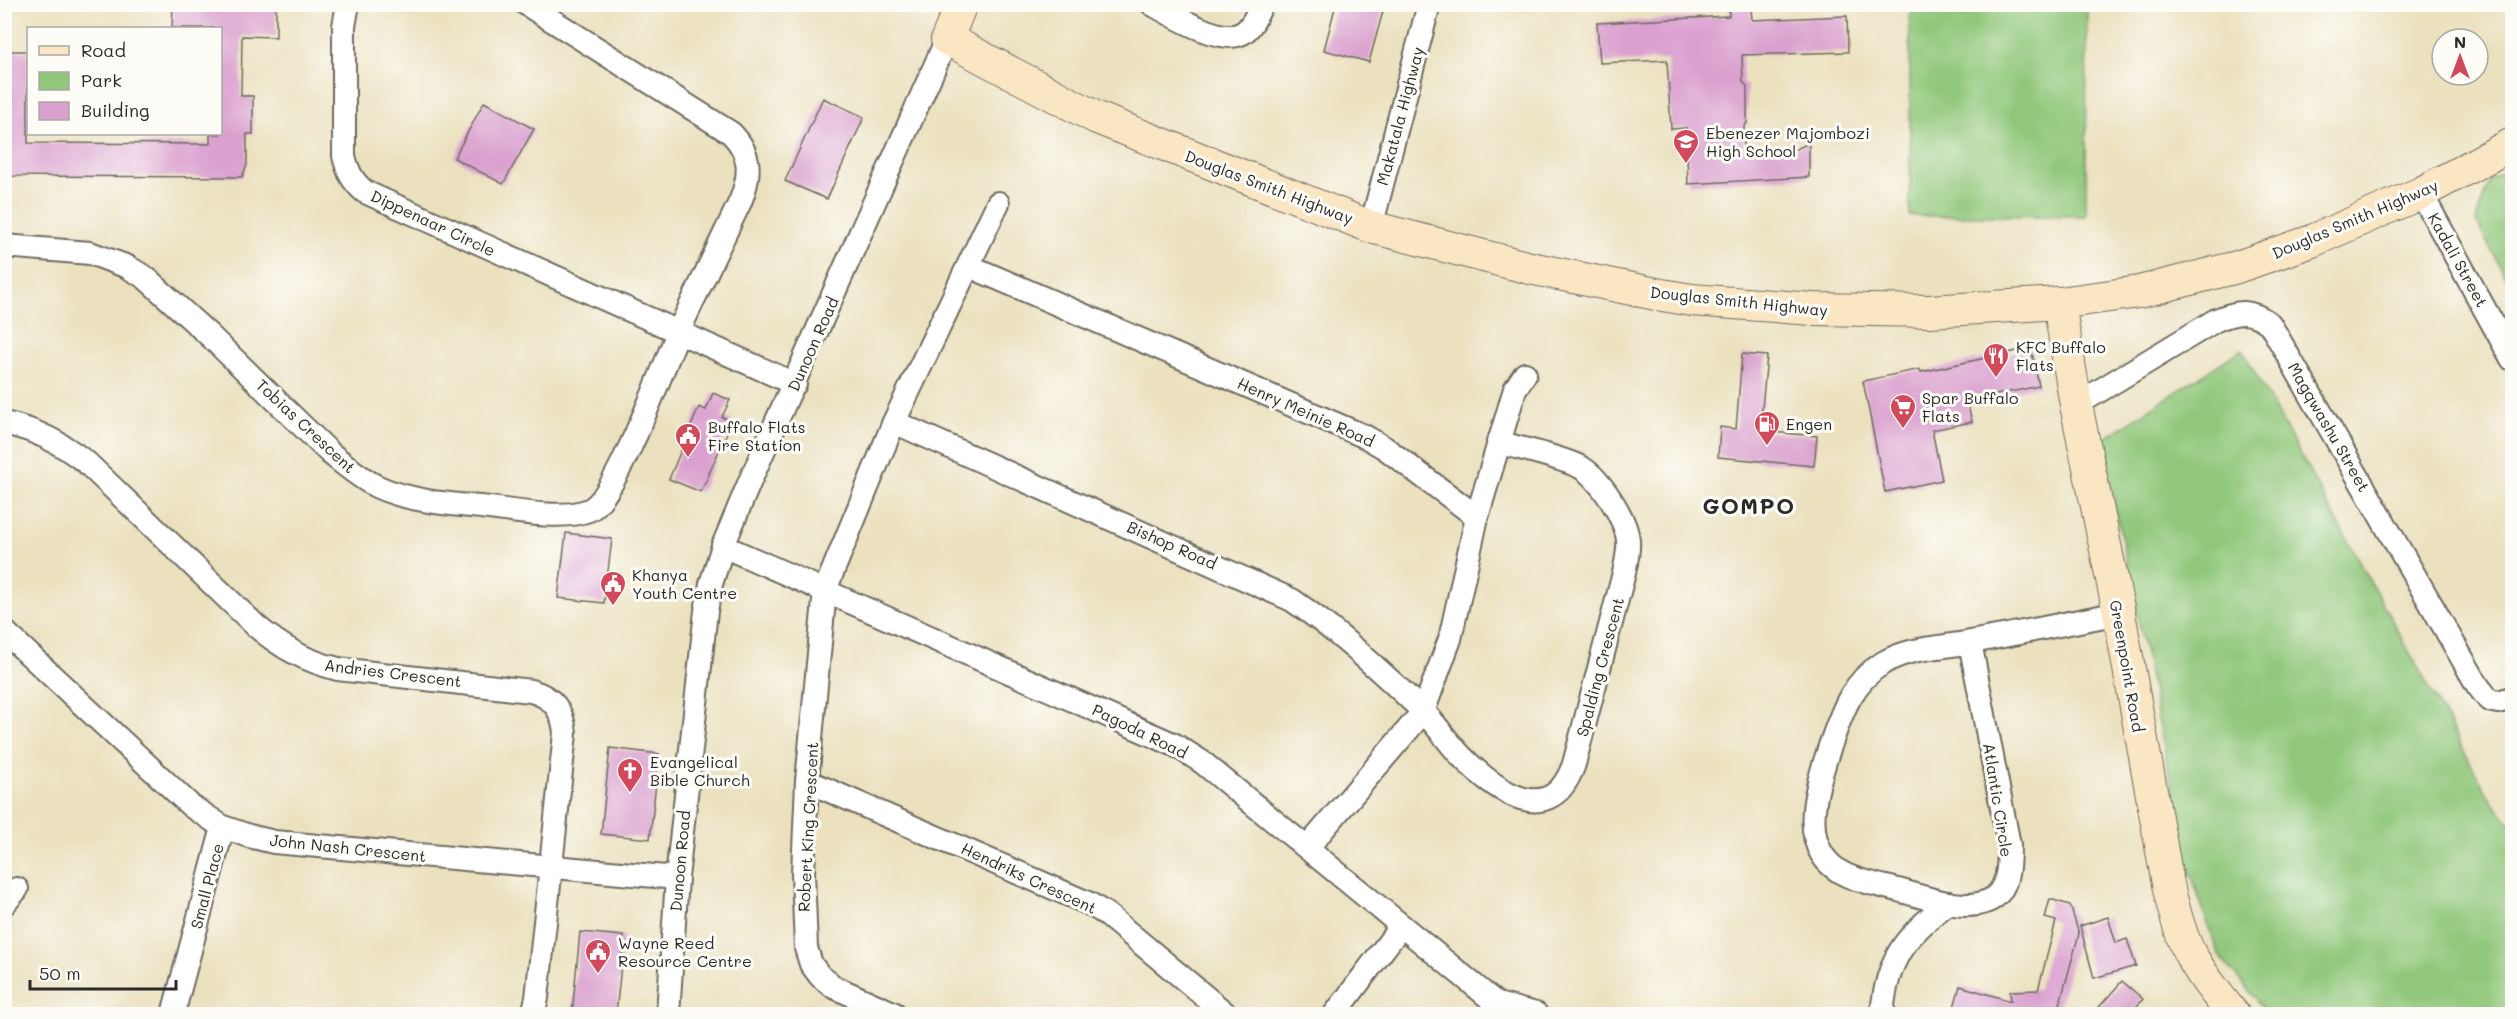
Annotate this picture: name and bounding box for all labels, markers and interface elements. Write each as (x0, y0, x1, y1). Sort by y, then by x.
legend (27, 27, 222, 135)
north arrow (2430, 27, 2490, 87)
text: N (2454, 31, 2466, 52)
text: Road (81, 38, 126, 62)
street label: Makatala Highway (1371, 44, 1428, 187)
text: Park (81, 68, 122, 92)
text: Building (81, 98, 149, 122)
place label: Ebenezer Majombozi High School (1706, 122, 1870, 161)
school or university icon: Ebenezer Majombozi High School (1671, 127, 1701, 165)
street label: Douglas Smith Highway (1182, 145, 1356, 228)
street label: Douglas Smith Highway (2269, 174, 2441, 263)
street label: Dippenaar Circle (368, 184, 499, 261)
street label: Kadali Street (2424, 209, 2493, 311)
street label: Douglas Smith Highway (1649, 281, 1829, 320)
street label: Dunoon Road (782, 293, 843, 394)
place label: KFC Buffalo Flats (2016, 336, 2106, 375)
restaurant icon: KFC Buffalo Flats (1981, 341, 2011, 379)
street label: Magqwashu Street (2284, 358, 2375, 495)
street label: Henry Meinie Road (1234, 372, 1378, 451)
street label: Tobias Crescent (252, 374, 361, 477)
place label: Spar Buffalo Flats (1922, 387, 2019, 426)
supermarket icon: Spar Buffalo Flats (1888, 392, 1918, 430)
fuel station icon: Engen (1752, 409, 1782, 447)
place label: Engen (1786, 413, 1832, 434)
place label: Buffalo Flats Fire Station (708, 416, 805, 455)
public building icon: Buffalo Flats Fire Station (673, 421, 703, 459)
district label: GOMPO (1703, 491, 1796, 520)
street label: Bishop Road (1124, 515, 1220, 574)
place label: Khanya Youth Centre (632, 564, 737, 603)
public building icon: Khanya Youth Centre (598, 569, 628, 607)
street label: Spalding Crescent (1571, 595, 1628, 739)
street label: Greenpoint Road (2106, 598, 2149, 734)
street label: Andries Crescent (323, 654, 463, 691)
street label: Pagoda Road (1089, 698, 1191, 763)
street label: Robert King Crescent (793, 741, 822, 913)
street label: Atlantic Circle (1979, 741, 2018, 858)
place label: Evangelical Bible Church (650, 751, 750, 790)
church icon: Evangelical Bible Church (615, 756, 645, 794)
street label: Dunoon Road (665, 810, 694, 912)
street label: John Nash Crescent (269, 829, 427, 866)
street label: Hendriks Crescent (958, 837, 1100, 918)
street label: Small Place (185, 841, 228, 931)
place label: Wayne Reed Resource Centre (618, 932, 752, 971)
public building icon: Wayne Reed Resource Centre (583, 937, 613, 975)
scale bar (30, 953, 176, 991)
text: 50 m (39, 961, 81, 985)

